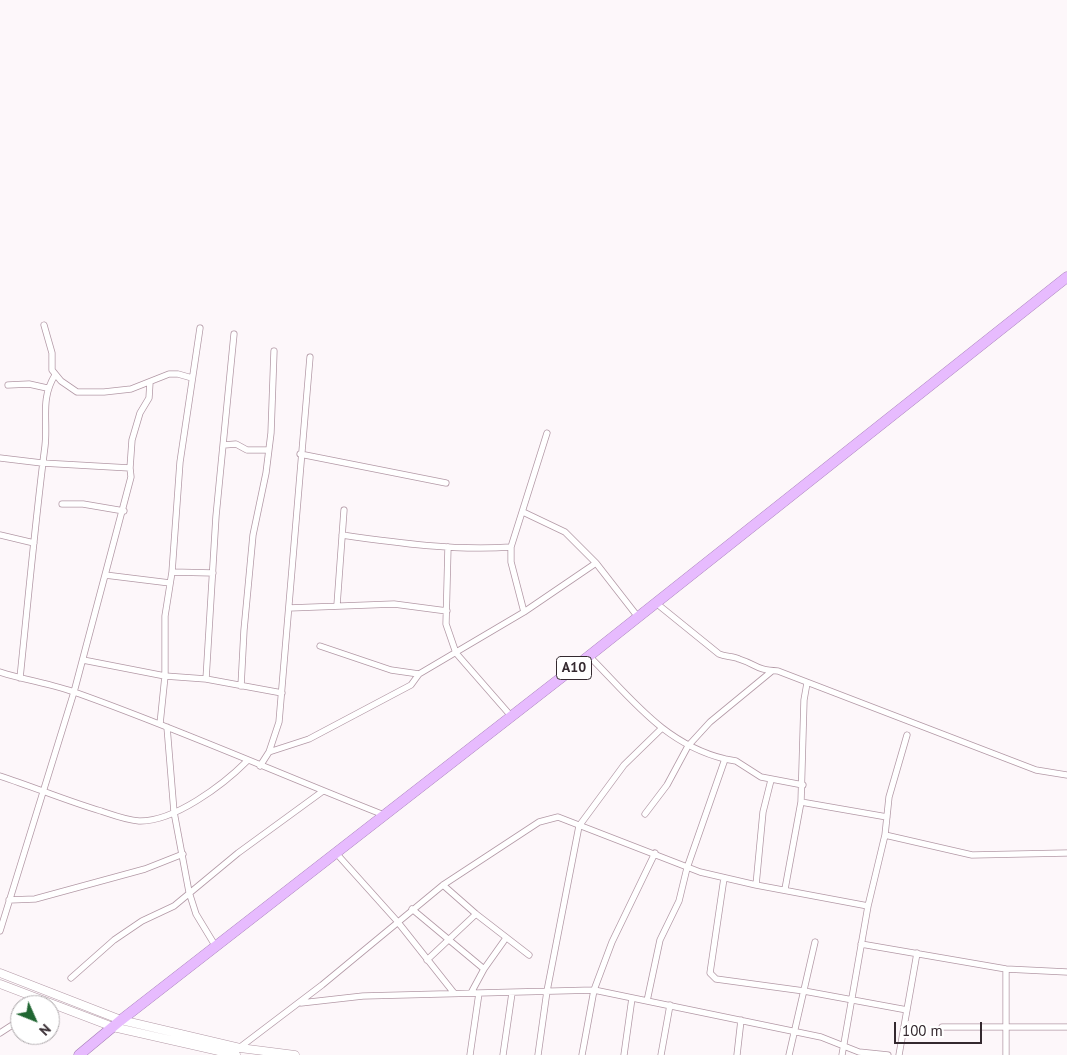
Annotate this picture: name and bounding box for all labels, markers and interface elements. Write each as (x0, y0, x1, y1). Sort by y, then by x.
road number: A10 (556, 656, 592, 680)
north arrow (10, 995, 60, 1045)
scale bar (897, 1012, 984, 1044)
text: N (35, 1020, 55, 1039)
text: 100 m (902, 1021, 943, 1040)

